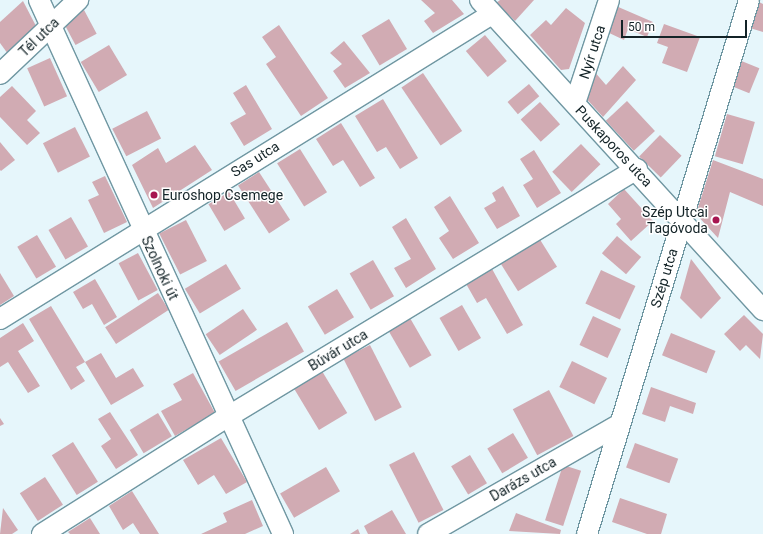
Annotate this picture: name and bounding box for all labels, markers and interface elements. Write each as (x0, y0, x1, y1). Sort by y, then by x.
scale bar (623, 12, 749, 38)
street label: Tél utca (15, 14, 63, 60)
text: 50 m (628, 20, 655, 34)
street label: Nyír utca (575, 23, 609, 81)
street label: Puskaporos utca (572, 102, 656, 190)
street label: Sas utca (228, 138, 282, 180)
place label: Euroshop Csemege (162, 187, 283, 203)
marker: Euroshop Csemege (149, 190, 159, 200)
place label: Szép Utcai Tagóvoda (642, 204, 708, 236)
marker: Szép Utcai Tagóvoda (711, 215, 721, 225)
street label: Szolnoki út (138, 233, 182, 303)
street label: Szép utca (647, 246, 681, 310)
street label: Búvár utca (305, 326, 371, 374)
street label: Darázs utca (487, 453, 559, 505)

